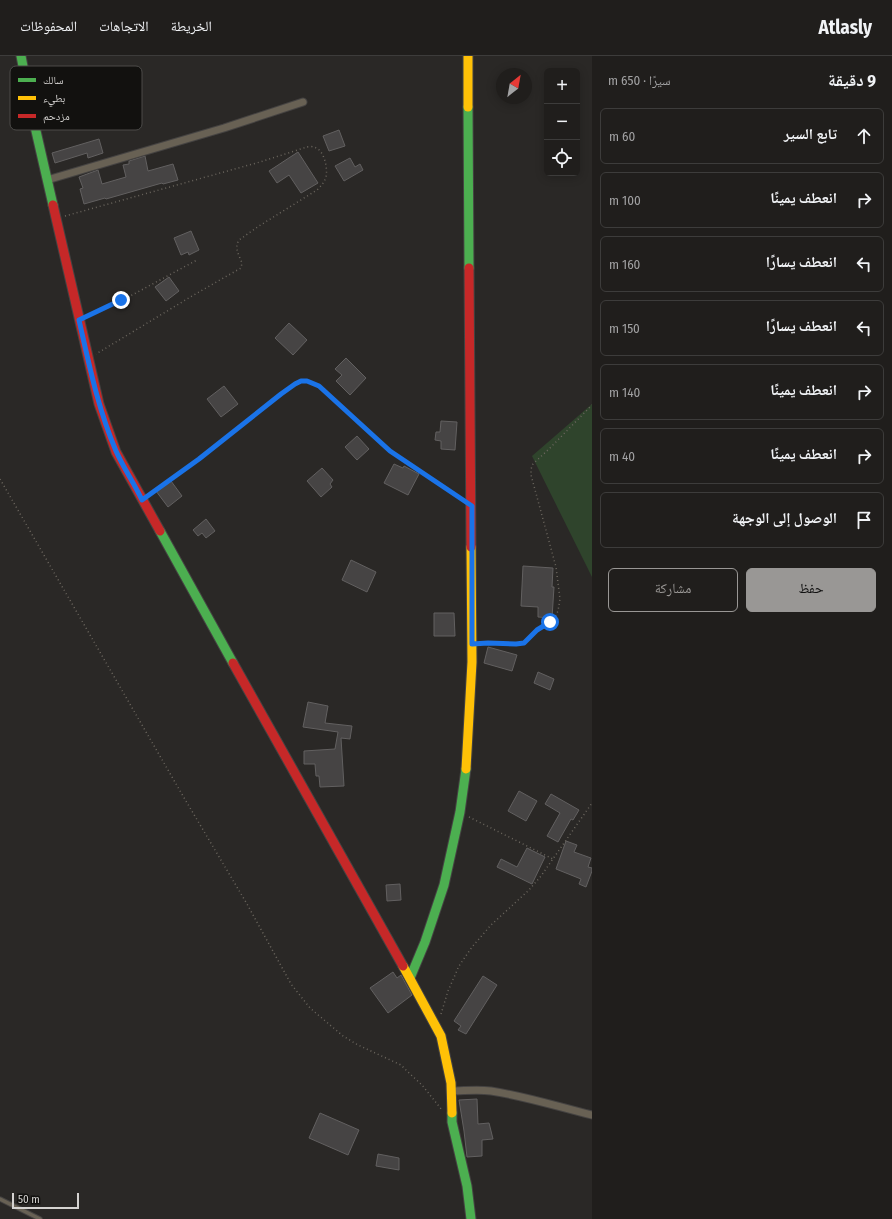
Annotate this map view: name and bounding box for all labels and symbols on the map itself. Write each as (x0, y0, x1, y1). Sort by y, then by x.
legend (10, 66, 142, 130)
north arrow (496, 68, 532, 104)
text: سالك (43, 74, 63, 87)
text: بطيء (43, 92, 65, 107)
text: مزدحم (43, 110, 70, 124)
route end (112, 291, 130, 309)
route start (541, 613, 559, 631)
scale bar (12, 1191, 79, 1210)

